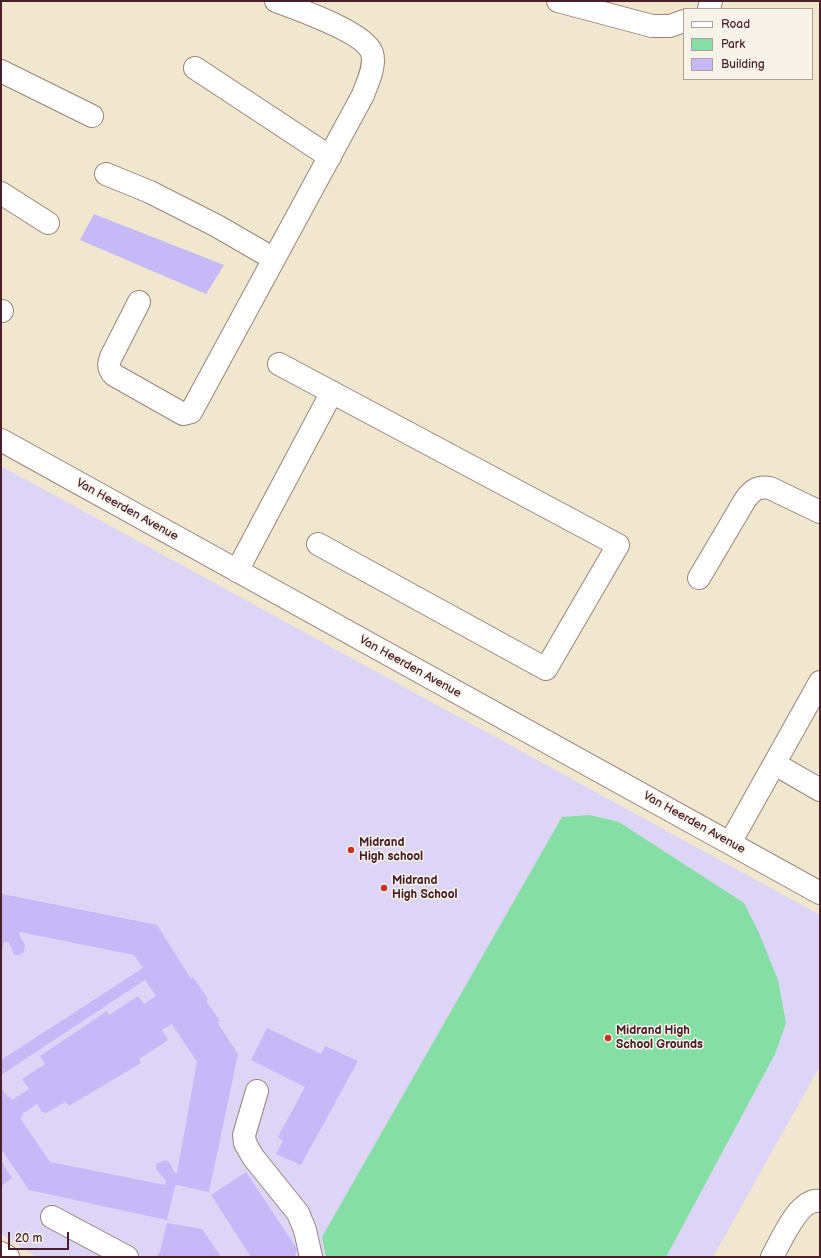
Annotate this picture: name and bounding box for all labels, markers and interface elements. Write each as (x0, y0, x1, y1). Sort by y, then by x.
legend (683, 8, 813, 80)
text: Road (721, 17, 750, 32)
text: Park (721, 37, 745, 52)
text: Building (721, 57, 765, 72)
street label: Van Heerden Avenue (73, 476, 181, 544)
street label: Van Heerden Avenue (356, 633, 464, 701)
street label: Van Heerden Avenue (640, 789, 748, 857)
place label: Midrand High school (359, 836, 423, 864)
marker: Midrand High school (346, 845, 356, 855)
place label: Midrand High School (392, 874, 458, 902)
marker: Midrand High School (379, 883, 389, 893)
place label: Midrand High School Grounds (616, 1024, 703, 1052)
marker: Midrand High School Grounds (603, 1033, 613, 1043)
scale bar (10, 1224, 71, 1250)
text: 20 m (15, 1231, 42, 1246)

